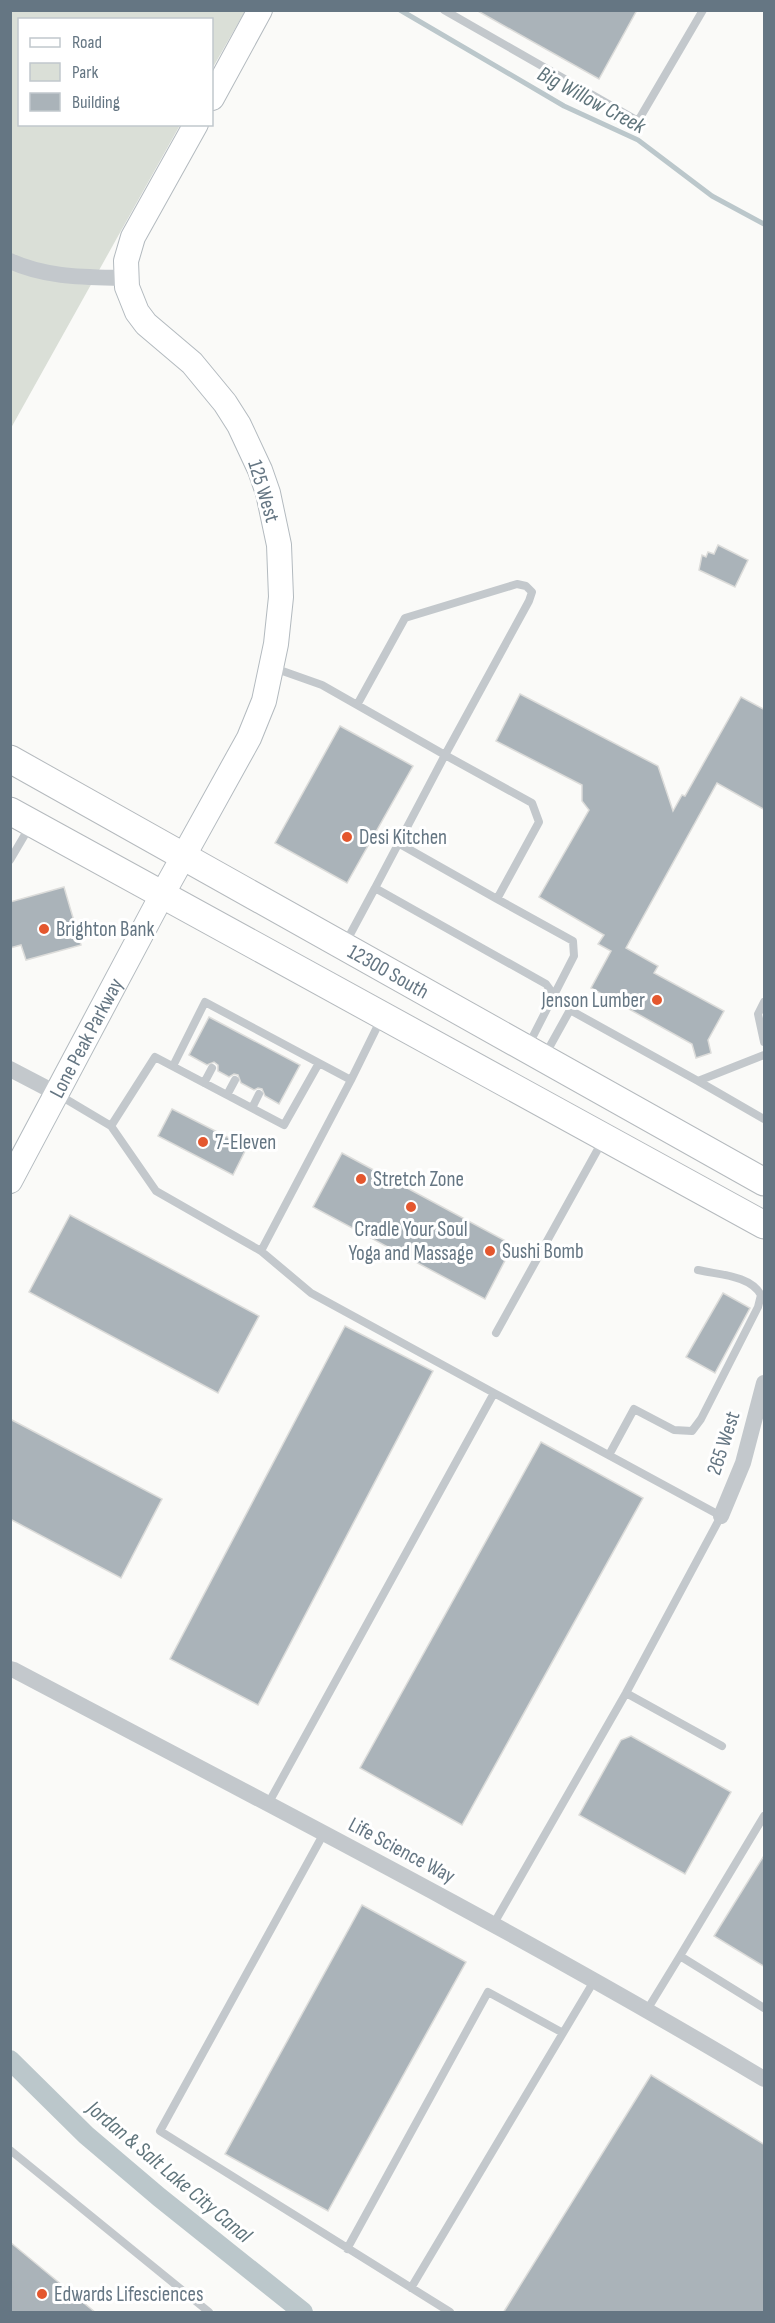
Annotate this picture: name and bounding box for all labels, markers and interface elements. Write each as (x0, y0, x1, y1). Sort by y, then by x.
legend (18, 18, 213, 126)
text: Road (72, 32, 102, 53)
water label: Big Willow Creek (533, 61, 650, 140)
text: Park (72, 62, 98, 83)
text: Building (72, 92, 120, 113)
street label: 125 West (242, 457, 285, 525)
place label: Desi Kitchen (359, 825, 447, 850)
marker: Desi Kitchen (340, 830, 354, 844)
place label: Brighton Bank (56, 917, 155, 942)
marker: Brighton Bank (37, 922, 51, 936)
street label: 12300 South (343, 939, 433, 1004)
street label: Lone Peak Parkway (44, 974, 129, 1102)
place label: Jenson Lumber (540, 988, 645, 1013)
marker: Jenson Lumber (650, 993, 664, 1007)
place label: 7-Eleven (215, 1130, 276, 1155)
marker: 7-Eleven (196, 1135, 210, 1149)
place label: Stretch Zone (373, 1167, 464, 1192)
marker: Stretch Zone (354, 1172, 368, 1186)
marker: Cradle Your Soul Yoga and Massage (404, 1200, 418, 1214)
place label: Cradle Your Soul Yoga and Massage (348, 1217, 474, 1266)
place label: Sushi Bomb (502, 1239, 584, 1264)
marker: Sushi Bomb (483, 1244, 497, 1258)
street label: 265 West (701, 1408, 745, 1478)
street label: Life Science Way (344, 1812, 459, 1889)
water label: Jordan & Salt Lake City Canal (80, 2094, 258, 2250)
place label: Edwards Lifesciences (54, 2282, 204, 2307)
marker: Edwards Lifesciences (35, 2287, 49, 2301)

